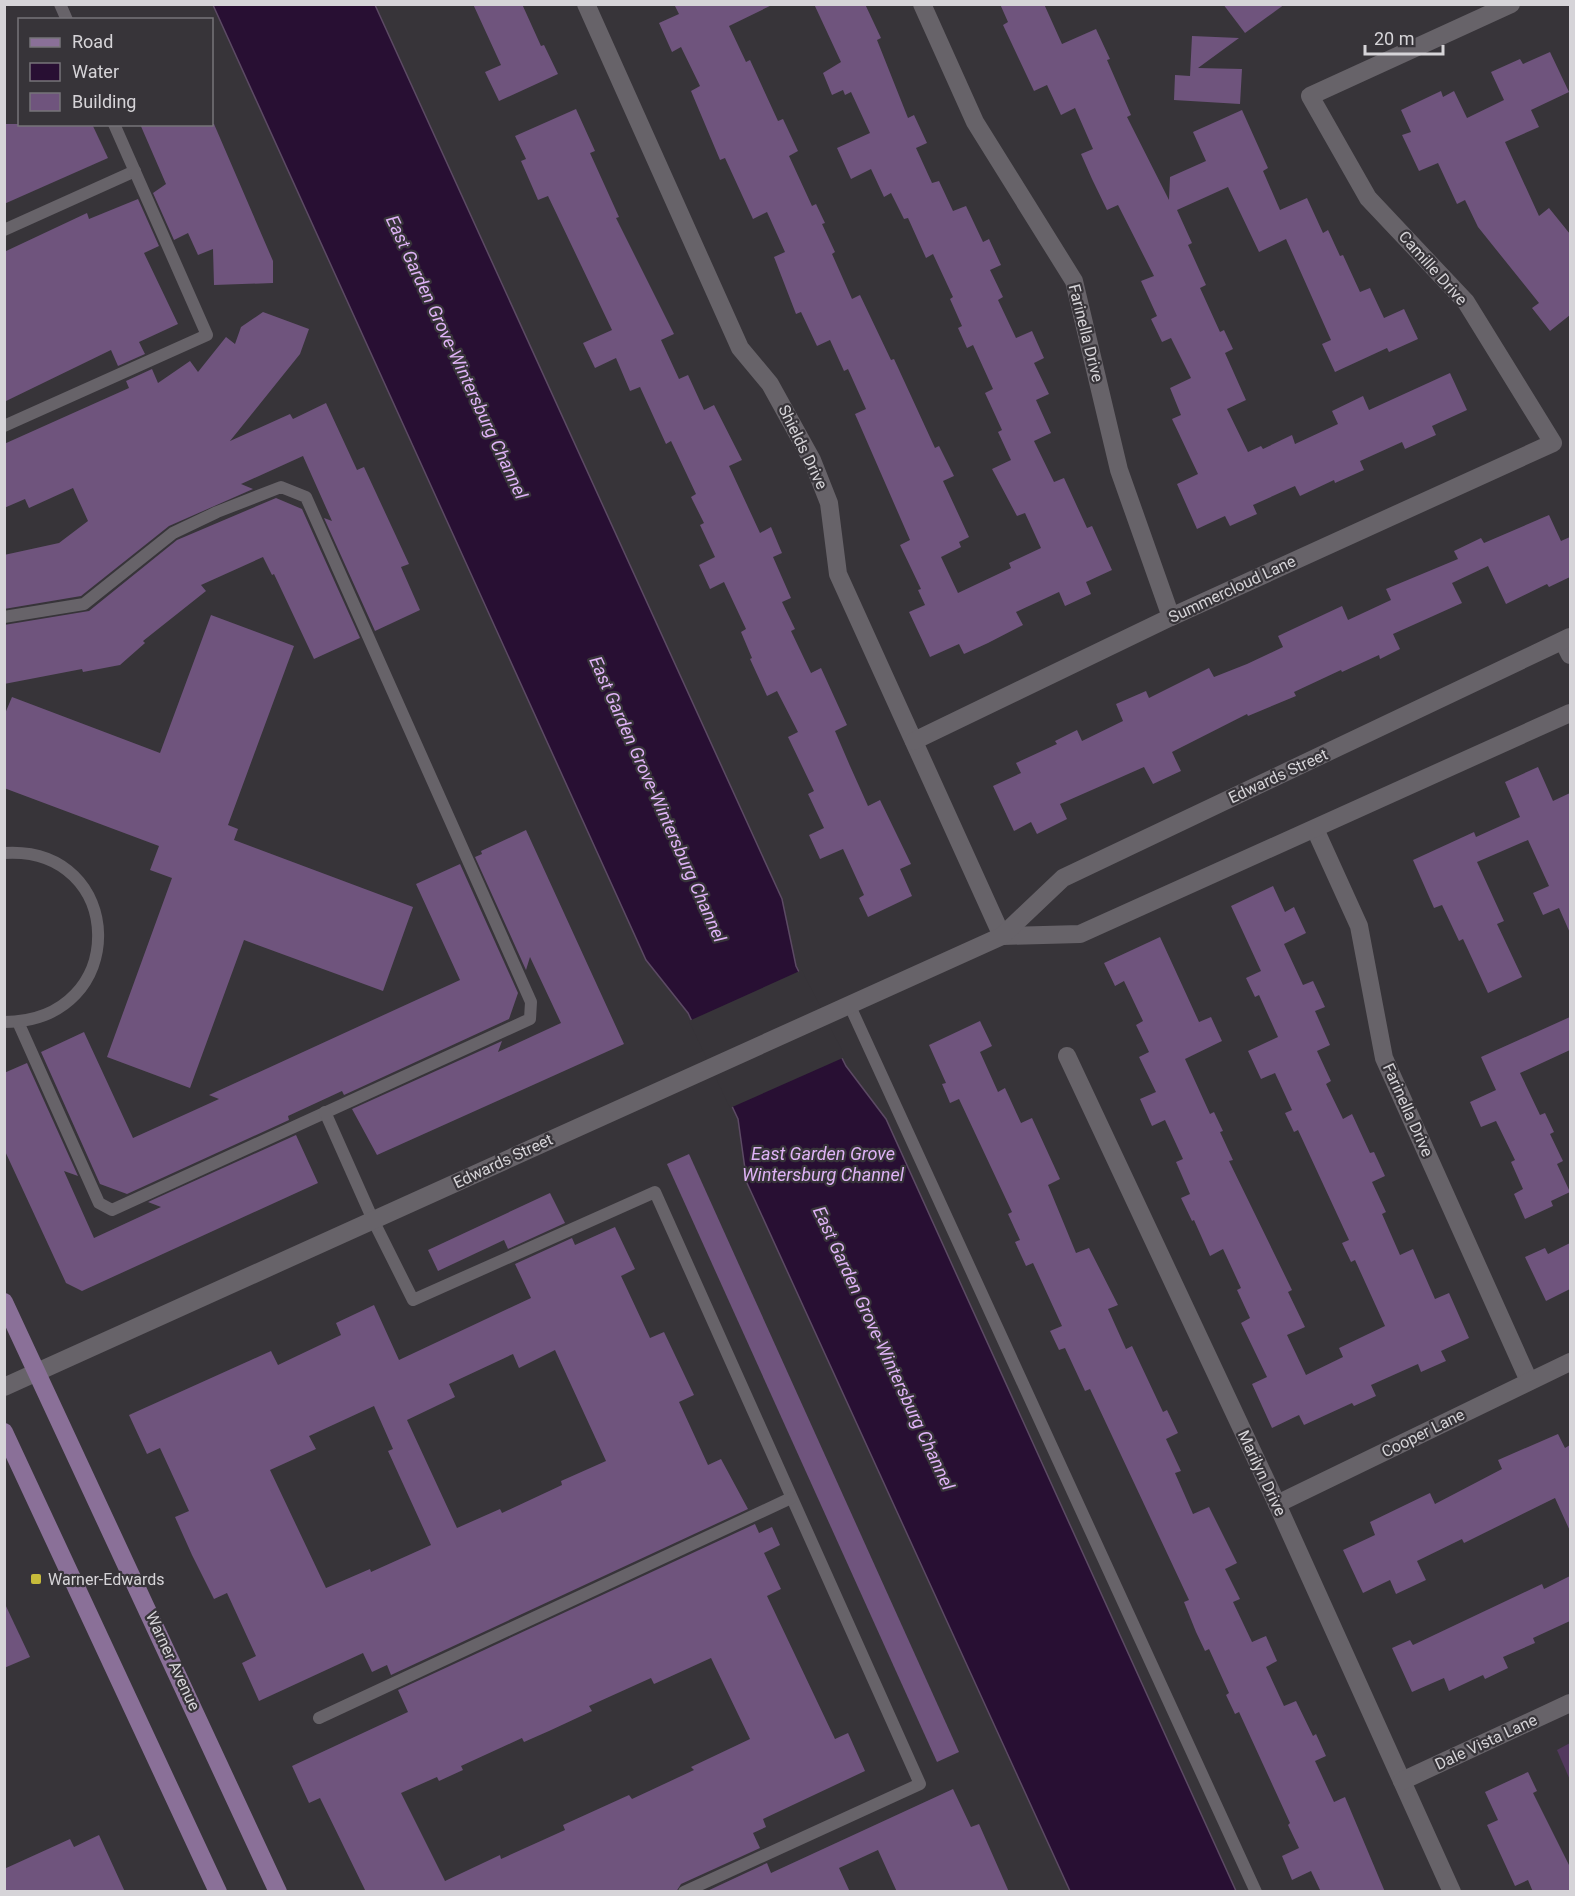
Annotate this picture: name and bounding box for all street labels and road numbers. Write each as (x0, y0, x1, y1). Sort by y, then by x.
street label: Camille Drive (1395, 227, 1471, 309)
street label: Farinella Drive (1065, 282, 1107, 384)
street label: Shields Drive (774, 402, 832, 492)
street label: Summercloud Lane (1165, 551, 1299, 627)
street label: Edwards Street (1225, 745, 1331, 807)
street label: Farinella Drive (1379, 1060, 1437, 1160)
street label: Edwards Street (450, 1130, 556, 1192)
street label: Cooper Lane (1378, 1405, 1468, 1461)
street label: Marilyn Drive (1234, 1427, 1290, 1519)
street label: Warner Avenue (142, 1608, 204, 1714)
street label: Dale Vista Lane (1432, 1710, 1540, 1774)

